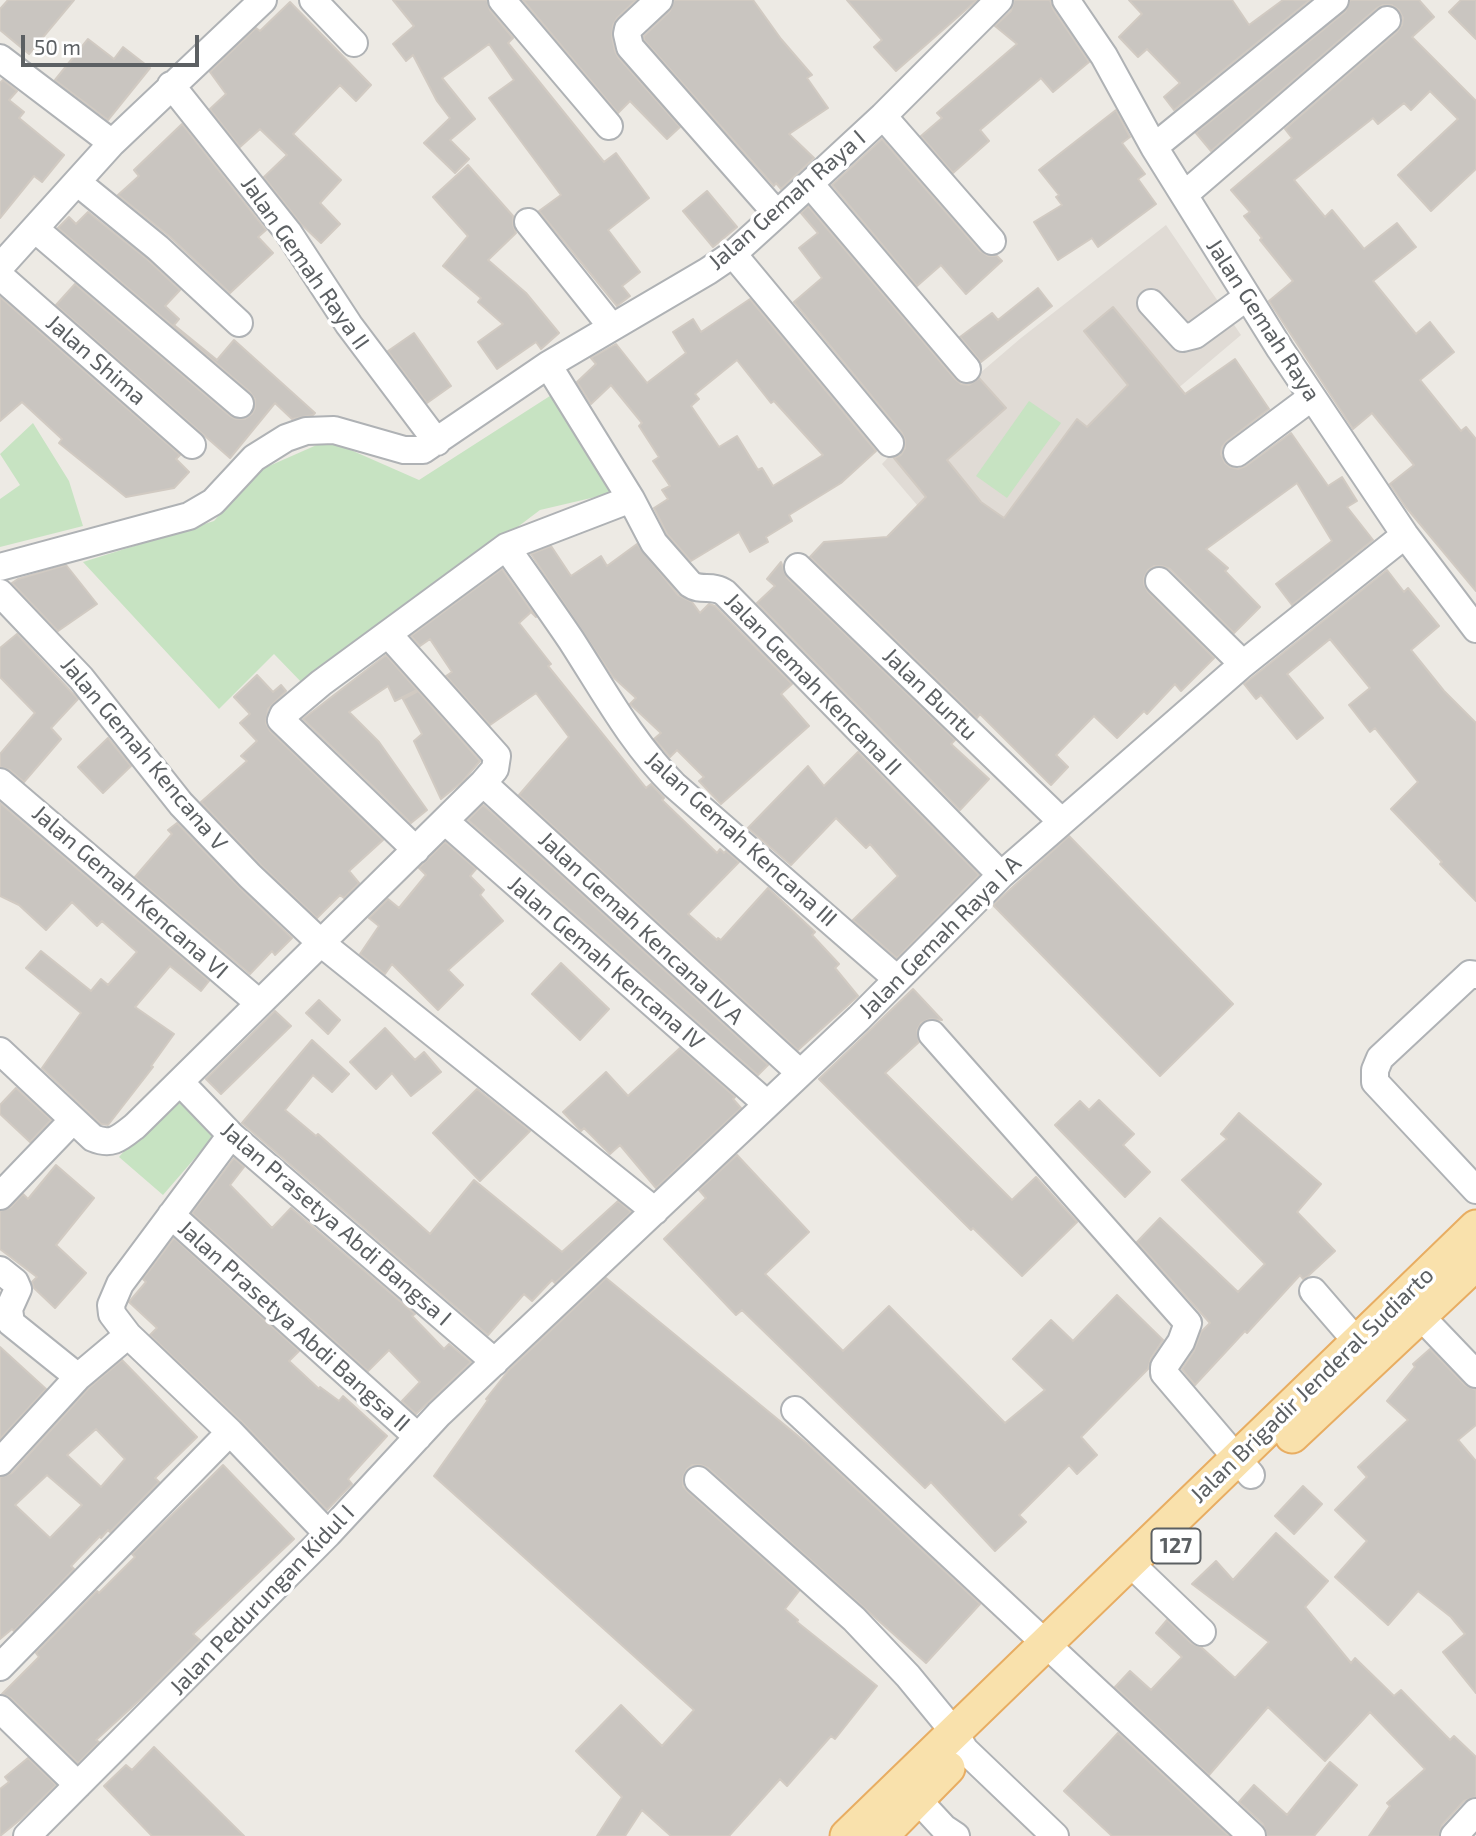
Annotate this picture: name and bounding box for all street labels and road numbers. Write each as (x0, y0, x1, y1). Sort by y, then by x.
street label: Jalan Gemah Raya I (703, 124, 871, 276)
street label: Jalan Gemah Raya II (235, 171, 375, 355)
street label: Jalan Gemah Raya (1200, 234, 1326, 406)
street label: Jalan Shima (40, 309, 152, 411)
street label: Jalan Gemah Kencana II (719, 587, 907, 781)
street label: Jalan Buntu (877, 642, 983, 746)
street label: Jalan Gemah Kencana V (55, 651, 233, 857)
street label: Jalan Gemah Kencana III (639, 746, 843, 932)
street label: Jalan Gemah Kencana VI (26, 799, 234, 985)
street label: Jalan Gemah Kencana IV A (533, 826, 749, 1030)
street label: Jalan Gemah Raya I A (853, 850, 1027, 1024)
street label: Jalan Gemah Kencana IV (502, 870, 710, 1056)
street label: Jalan Prasetya Abdi Bangsa I (215, 1116, 457, 1332)
street label: Jalan Prasetya Abdi Bangsa II (172, 1215, 416, 1437)
street label: Jalan Brigadir Jenderal Sudiarto (1185, 1261, 1439, 1509)
street label: Jalan Pedurungan Kidul I (164, 1499, 360, 1701)
road number: 127 (1152, 1528, 1200, 1564)

